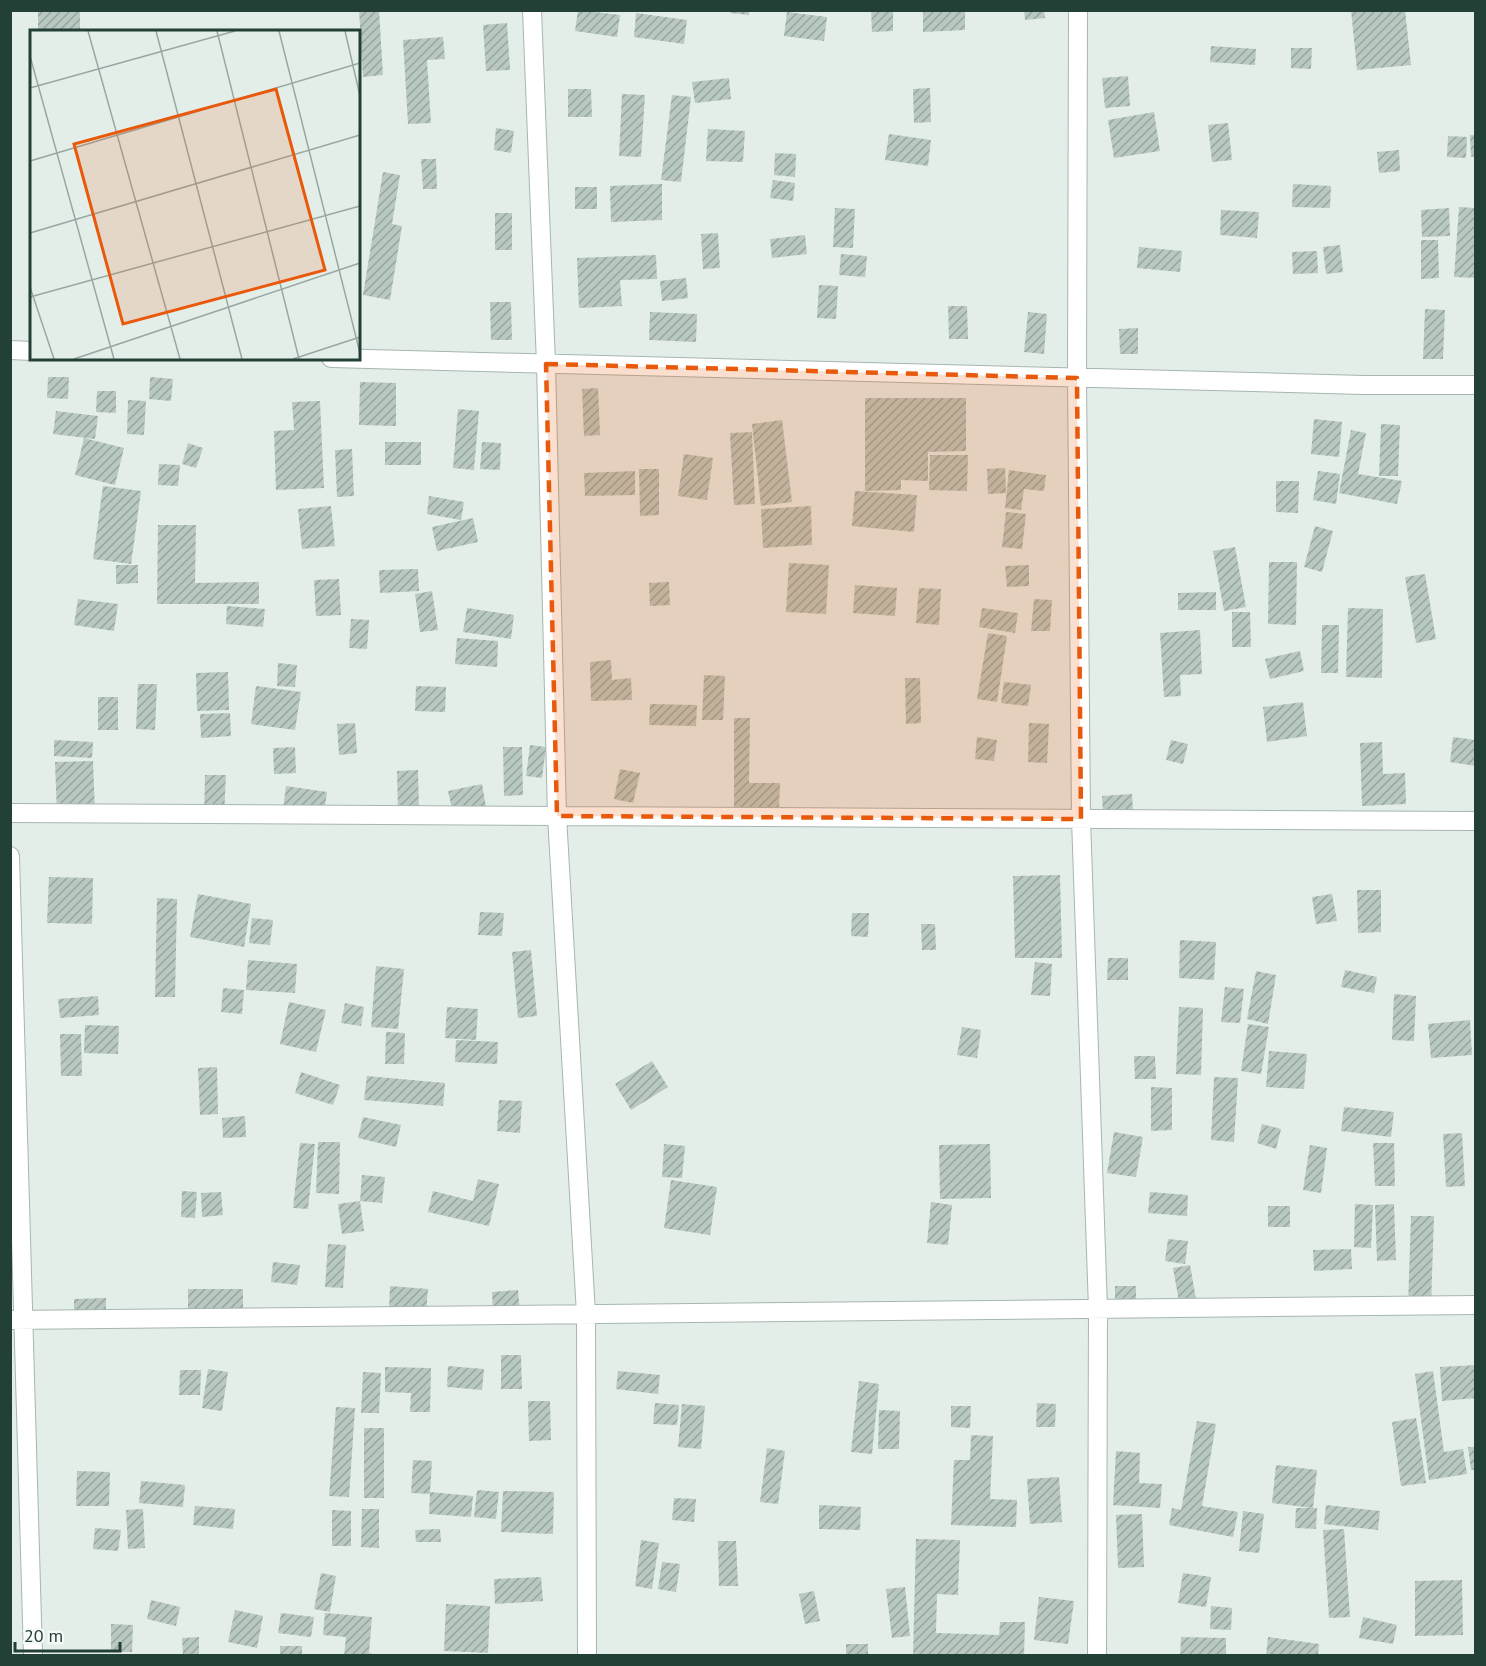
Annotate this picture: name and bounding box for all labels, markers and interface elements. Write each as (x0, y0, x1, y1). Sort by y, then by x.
inset map (30, 30, 360, 360)
scale bar (15, 1615, 120, 1653)
text: 20 m (24, 1624, 63, 1647)

